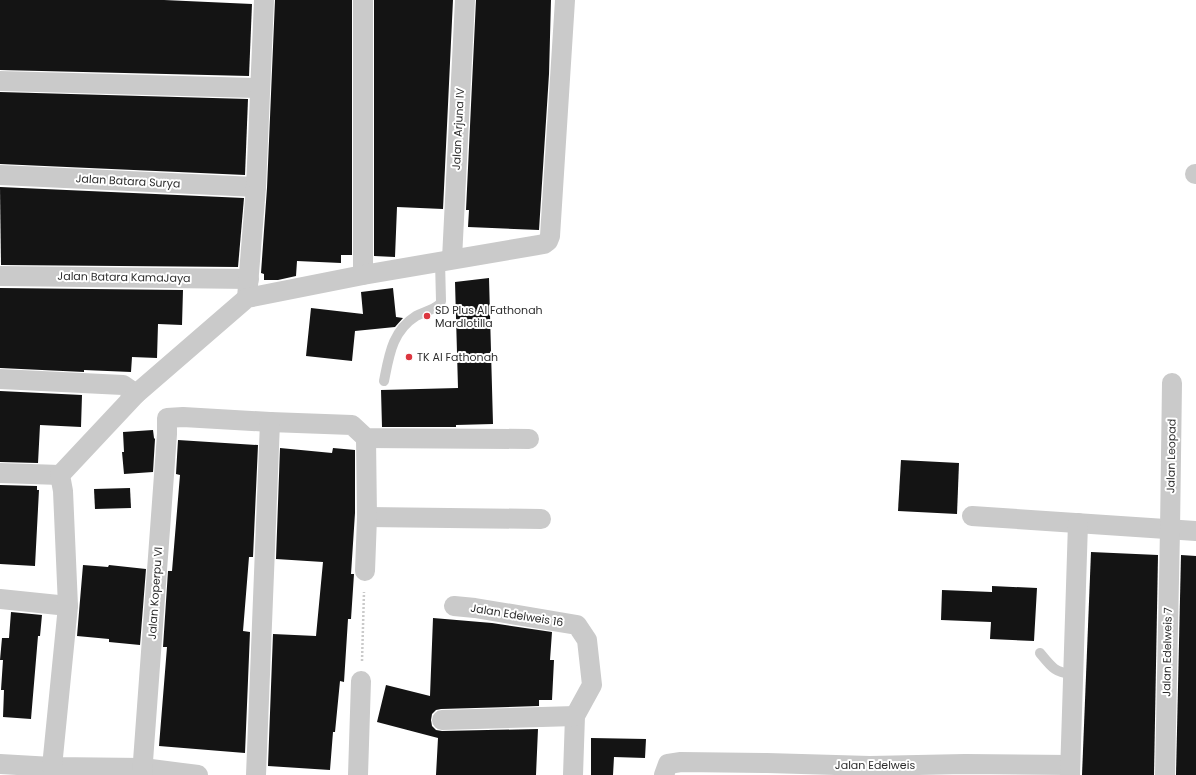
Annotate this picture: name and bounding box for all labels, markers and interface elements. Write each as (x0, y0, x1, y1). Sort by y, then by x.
street label: Jalan Arjuna IV (448, 87, 468, 170)
street label: Jalan Batara Surya (75, 170, 181, 192)
street label: Jalan Batara KamaJaya (57, 268, 191, 286)
place label: SD Plus Al Fathonah Mardlotilla (435, 302, 543, 331)
marker: SD Plus Al Fathonah Mardlotilla (422, 311, 432, 321)
place label: TK Al Fathonah (417, 349, 498, 365)
marker: TK Al Fathonah (404, 352, 414, 362)
street label: Jalan Leopad (1162, 419, 1180, 493)
street label: Jalan Koperpu VI (144, 546, 166, 640)
street label: Jalan Edelweis 16 (469, 600, 565, 630)
street label: Jalan Edelweis 7 (1158, 607, 1176, 697)
street label: Jalan Edelweis (835, 757, 915, 773)

